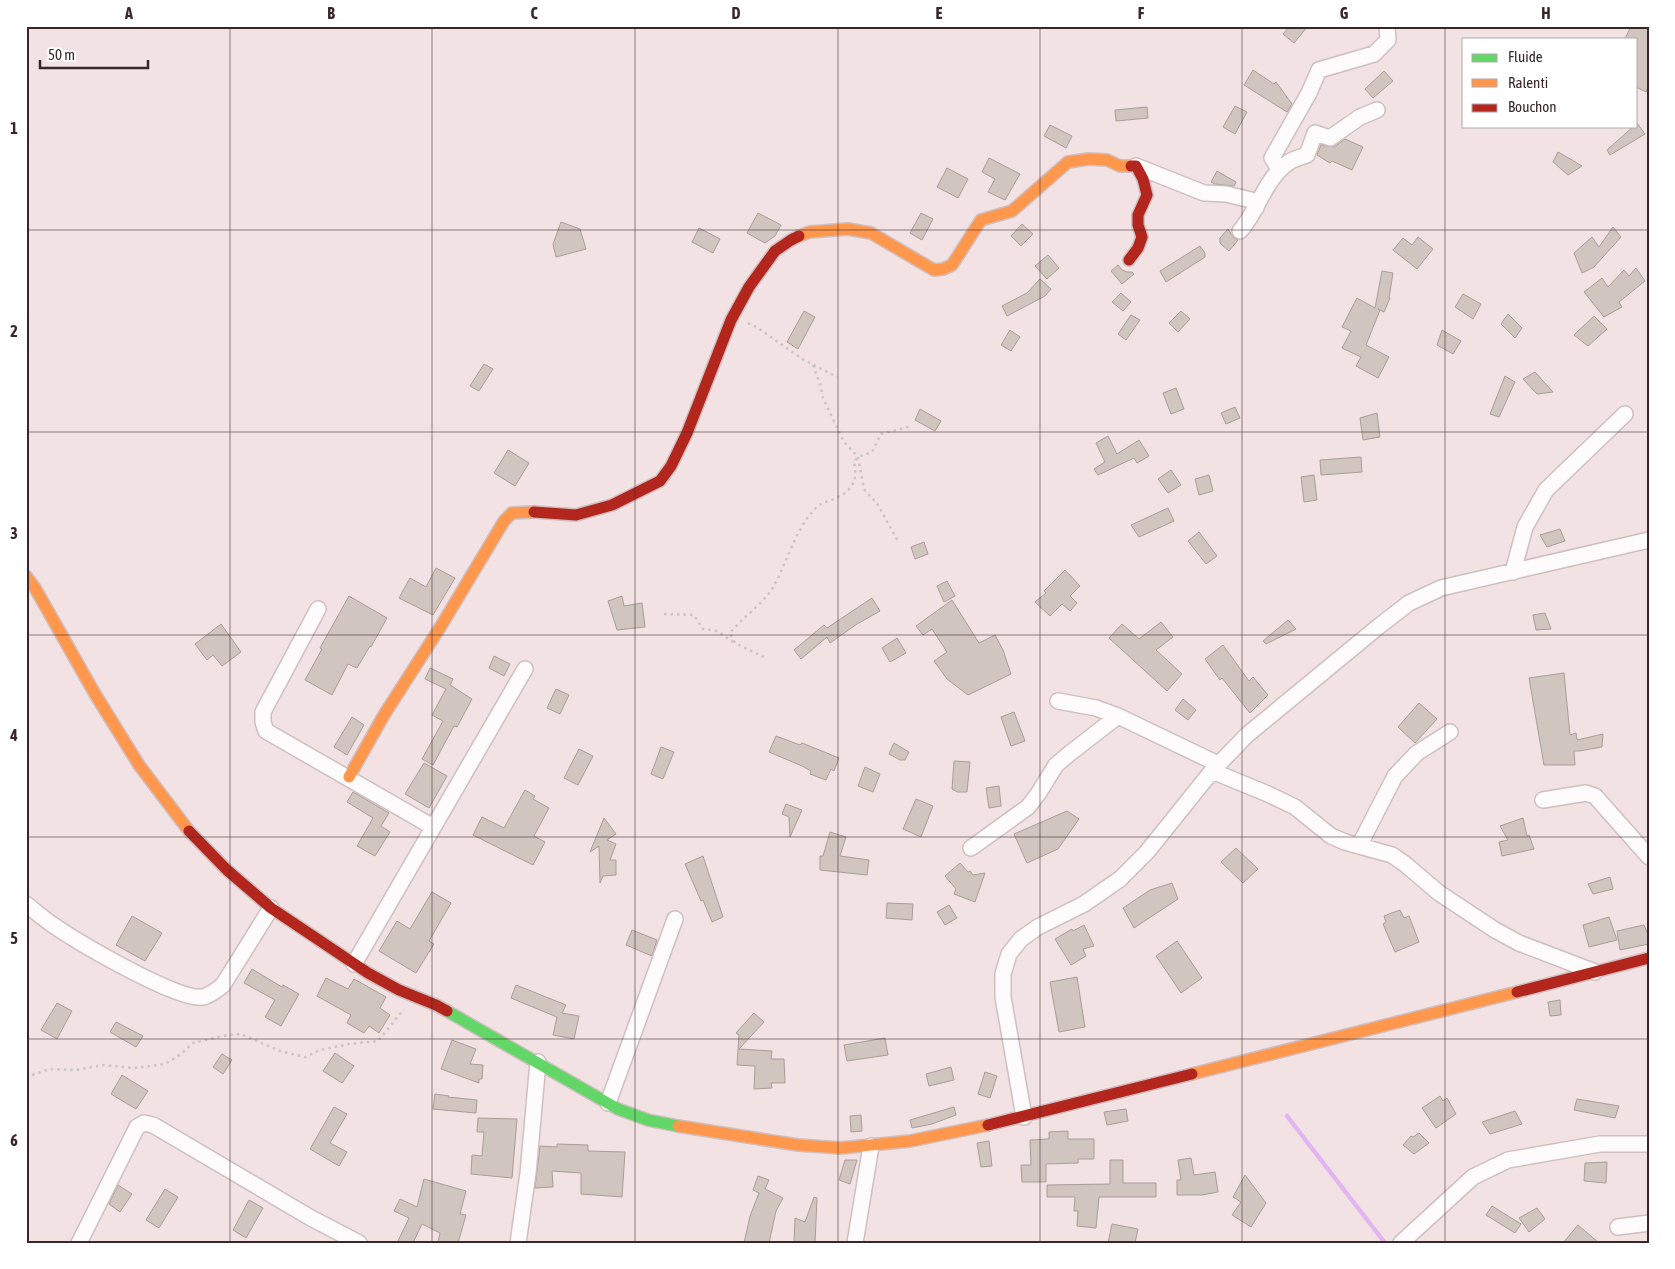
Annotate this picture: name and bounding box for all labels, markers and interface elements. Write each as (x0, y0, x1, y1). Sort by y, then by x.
text: A (124, 4, 133, 22)
text: B (327, 4, 335, 22)
text: C (530, 4, 538, 22)
text: D (732, 4, 741, 22)
text: E (936, 4, 943, 22)
text: F (1138, 4, 1145, 22)
text: G (1340, 4, 1349, 22)
text: H (1541, 4, 1551, 22)
scale bar (40, 38, 148, 70)
legend (1462, 38, 1638, 128)
text: 50 m (48, 46, 75, 63)
text: Fluide (1508, 48, 1543, 65)
text: Ralenti (1508, 74, 1548, 91)
text: Bouchon (1508, 98, 1557, 115)
text: 1 (10, 119, 18, 137)
text: 2 (10, 322, 18, 340)
text: 3 (10, 524, 18, 542)
text: 4 (9, 726, 18, 744)
text: 5 (10, 929, 18, 947)
text: 6 (10, 1131, 18, 1149)

